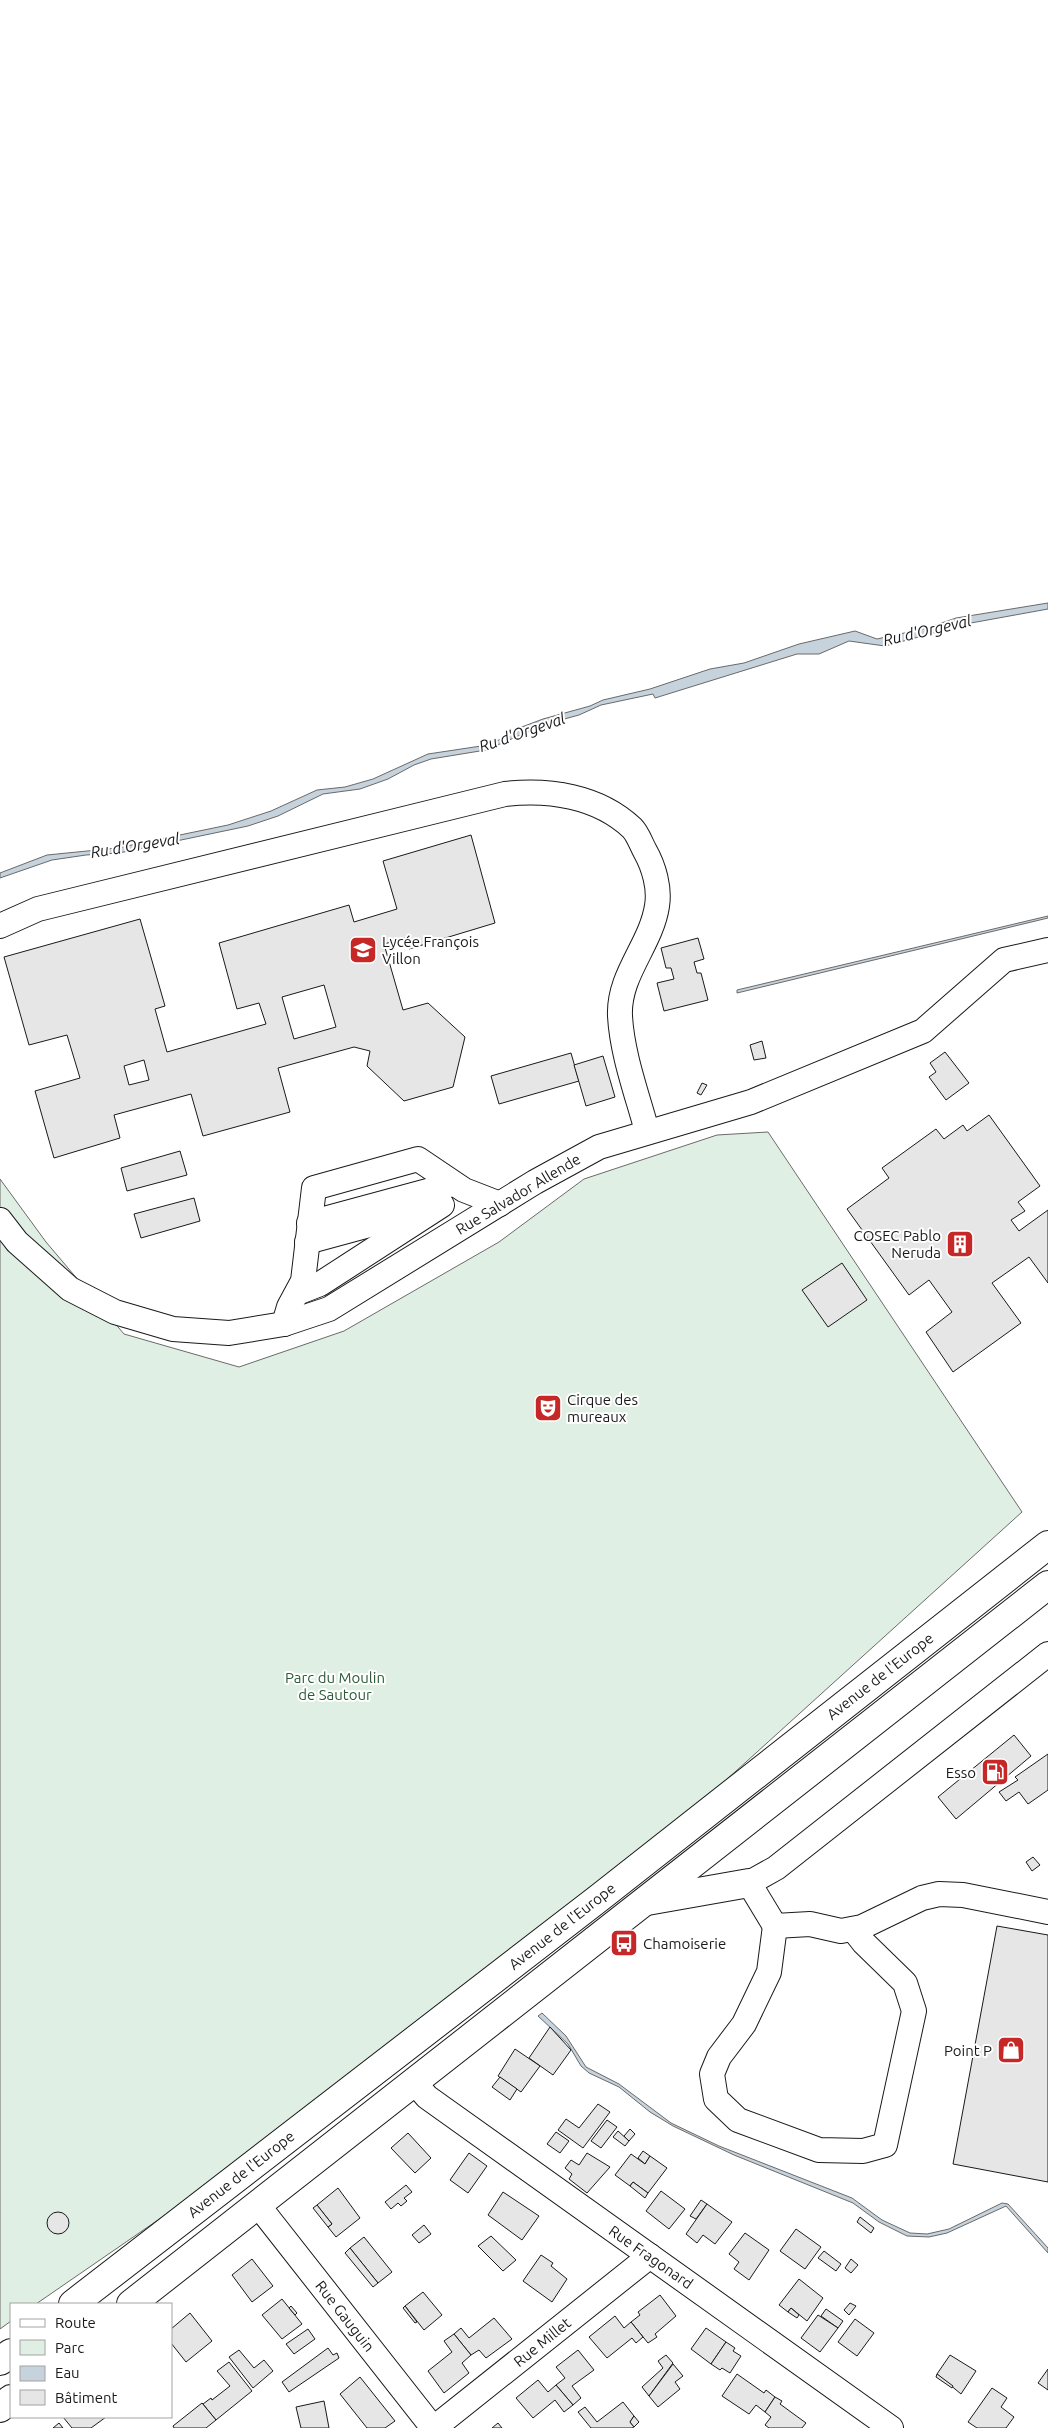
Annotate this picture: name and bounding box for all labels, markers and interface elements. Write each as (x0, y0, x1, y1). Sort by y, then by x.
water label: Ru d'Orgeval (881, 611, 973, 649)
water label: Ru d'Orgeval (476, 709, 568, 755)
water label: Ru d'Orgeval (89, 829, 181, 861)
place label: Lycée François Villon (382, 933, 479, 967)
school or university icon: Lycée François Villon (348, 935, 378, 965)
street label: Rue Salvador Allende (453, 1150, 583, 1238)
place label: COSEC Pablo Neruda (854, 1227, 941, 1261)
building icon: COSEC Pablo Neruda (945, 1229, 975, 1259)
place label: Cirque des mureaux (567, 1391, 638, 1425)
theatre icon: Cirque des mureaux (533, 1393, 563, 1423)
street label: Avenue de l'Europe (823, 1629, 937, 1723)
park label: Parc du Moulin de Sautour (285, 1669, 385, 1703)
fuel station icon: Esso (980, 1757, 1010, 1787)
place label: Esso (946, 1764, 976, 1781)
street label: Avenue de l'Europe (505, 1879, 619, 1973)
bus stop icon: Chamoiserie (609, 1928, 639, 1958)
place label: Chamoiserie (643, 1935, 726, 1952)
shop icon: Point P (996, 2035, 1026, 2065)
place label: Point P (944, 2042, 992, 2059)
street label: Avenue de l'Europe (184, 2127, 298, 2221)
street label: Rue Fragonard (606, 2222, 696, 2292)
street label: Rue Gauguin (312, 2277, 378, 2355)
legend (10, 2303, 172, 2418)
text: Route (55, 2314, 96, 2331)
street label: Rue Millet (510, 2314, 574, 2370)
text: Parc (55, 2339, 84, 2356)
text: Eau (55, 2364, 80, 2381)
text: Bâtiment (55, 2389, 118, 2406)

